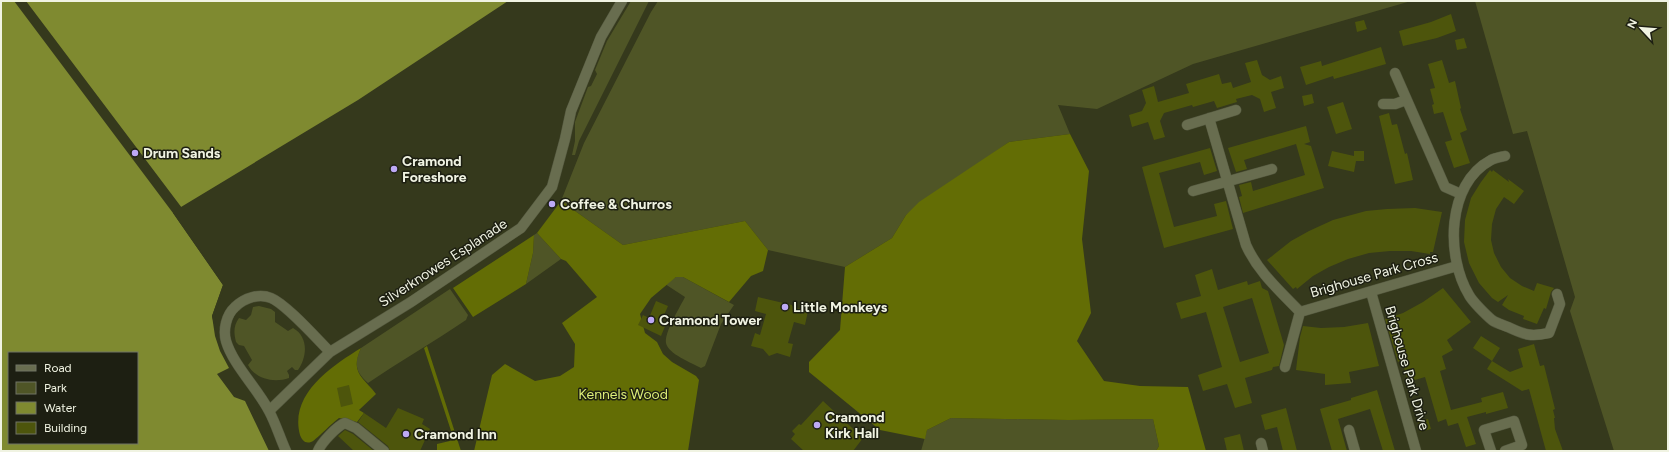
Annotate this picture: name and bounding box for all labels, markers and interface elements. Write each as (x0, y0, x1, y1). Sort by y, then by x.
north arrow (1621, 8, 1661, 48)
text: N (1625, 17, 1640, 31)
place label: Drum Sands (143, 145, 221, 162)
marker: Drum Sands (130, 148, 140, 158)
place label: Cramond Foreshore (402, 153, 467, 186)
marker: Cramond Foreshore (389, 164, 399, 174)
place label: Coffee & Churros (560, 196, 672, 213)
marker: Coffee & Churros (547, 199, 557, 209)
street label: Silverknowes Esplanade (376, 215, 511, 311)
street label: Brighouse Park Cross (1308, 249, 1440, 301)
place label: Little Monkeys (793, 299, 888, 316)
marker: Little Monkeys (780, 302, 790, 312)
street label: Brighouse Park Drive (1381, 304, 1433, 432)
place label: Cramond Tower (659, 312, 762, 329)
marker: Cramond Tower (646, 315, 656, 325)
legend (8, 352, 138, 444)
text: Road (44, 361, 72, 375)
text: Park (44, 381, 67, 395)
park label: Kennels Wood (578, 386, 668, 403)
text: Water (44, 401, 76, 415)
place label: Cramond Kirk Hall (825, 409, 885, 442)
marker: Cramond Kirk Hall (812, 420, 822, 430)
text: Building (44, 421, 87, 435)
place label: Cramond Inn (414, 426, 497, 443)
marker: Cramond Inn (401, 429, 411, 439)

